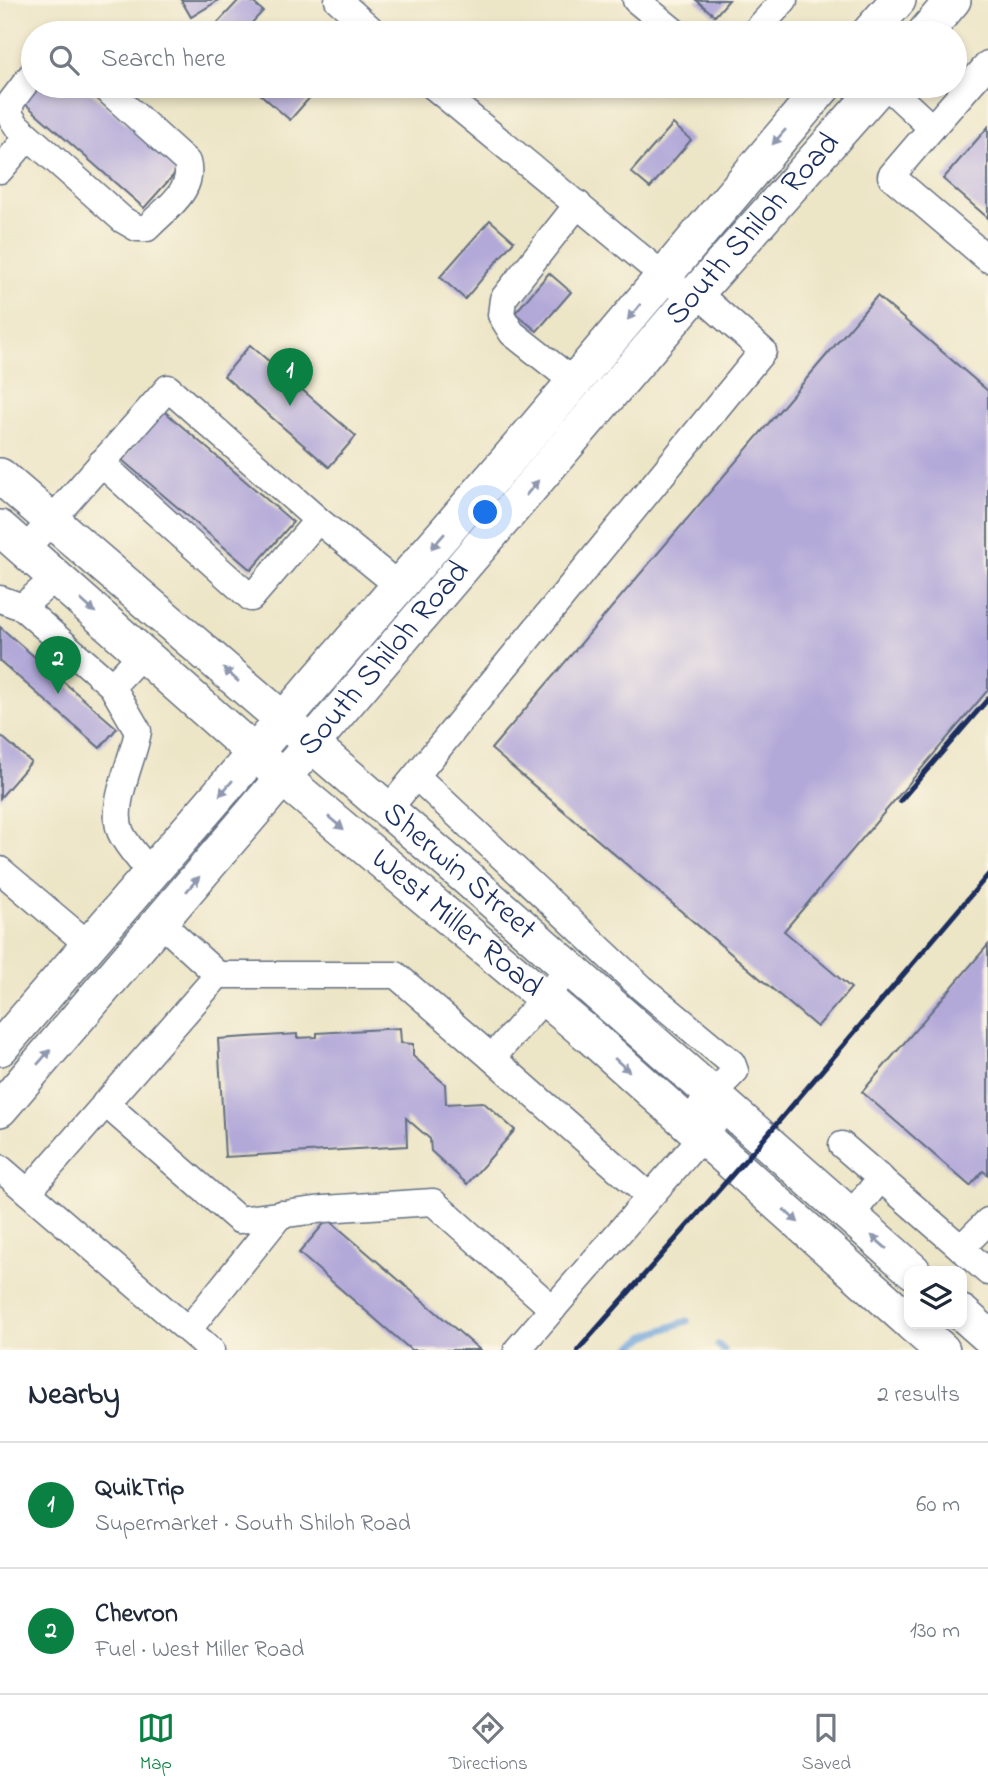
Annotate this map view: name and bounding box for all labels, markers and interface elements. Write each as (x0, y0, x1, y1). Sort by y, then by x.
search box (21, 21, 967, 98)
icon: search (45, 41, 83, 79)
text: Search here (101, 41, 226, 79)
street label: South Shiloh Road (654, 122, 852, 336)
one-way arrow (772, 129, 787, 146)
one-way arrow (626, 303, 641, 321)
pin: 1 (267, 348, 313, 406)
one-way arrow (524, 479, 539, 497)
your location (468, 495, 502, 529)
one-way arrow (431, 532, 446, 549)
street label: South Shiloh Road (287, 550, 482, 767)
one-way arrow (79, 597, 96, 613)
pin: 2 (35, 636, 81, 694)
one-way arrow (223, 668, 240, 683)
one-way arrow (218, 779, 234, 797)
street label: Sherwin Street (371, 791, 547, 952)
one-way arrow (327, 815, 344, 830)
street label: West Miller Road (360, 837, 553, 1010)
one-way arrow (185, 876, 200, 893)
one-way arrow (37, 1048, 52, 1066)
one-way arrow (613, 1056, 630, 1072)
one-way arrow (782, 1208, 800, 1224)
one-way arrow (870, 1234, 888, 1250)
map controls (904, 1266, 967, 1329)
button: layers (904, 1266, 967, 1329)
text: Nearby (28, 1374, 120, 1418)
text: 2 results (877, 1379, 960, 1412)
text: QuikTrip (95, 1470, 184, 1508)
text: 1 (47, 1489, 55, 1522)
text: 60 m (916, 1489, 960, 1522)
text: Supermarket · South Shiloh Road (95, 1508, 411, 1541)
text: Chevron (95, 1596, 178, 1634)
text: 2 (45, 1615, 57, 1648)
text: 130 m (910, 1615, 960, 1648)
text: Fuel · West Miller Road (95, 1634, 304, 1667)
tab: Map (137, 1709, 175, 1778)
tab: Directions (449, 1709, 528, 1778)
tab: Saved (802, 1709, 851, 1778)

